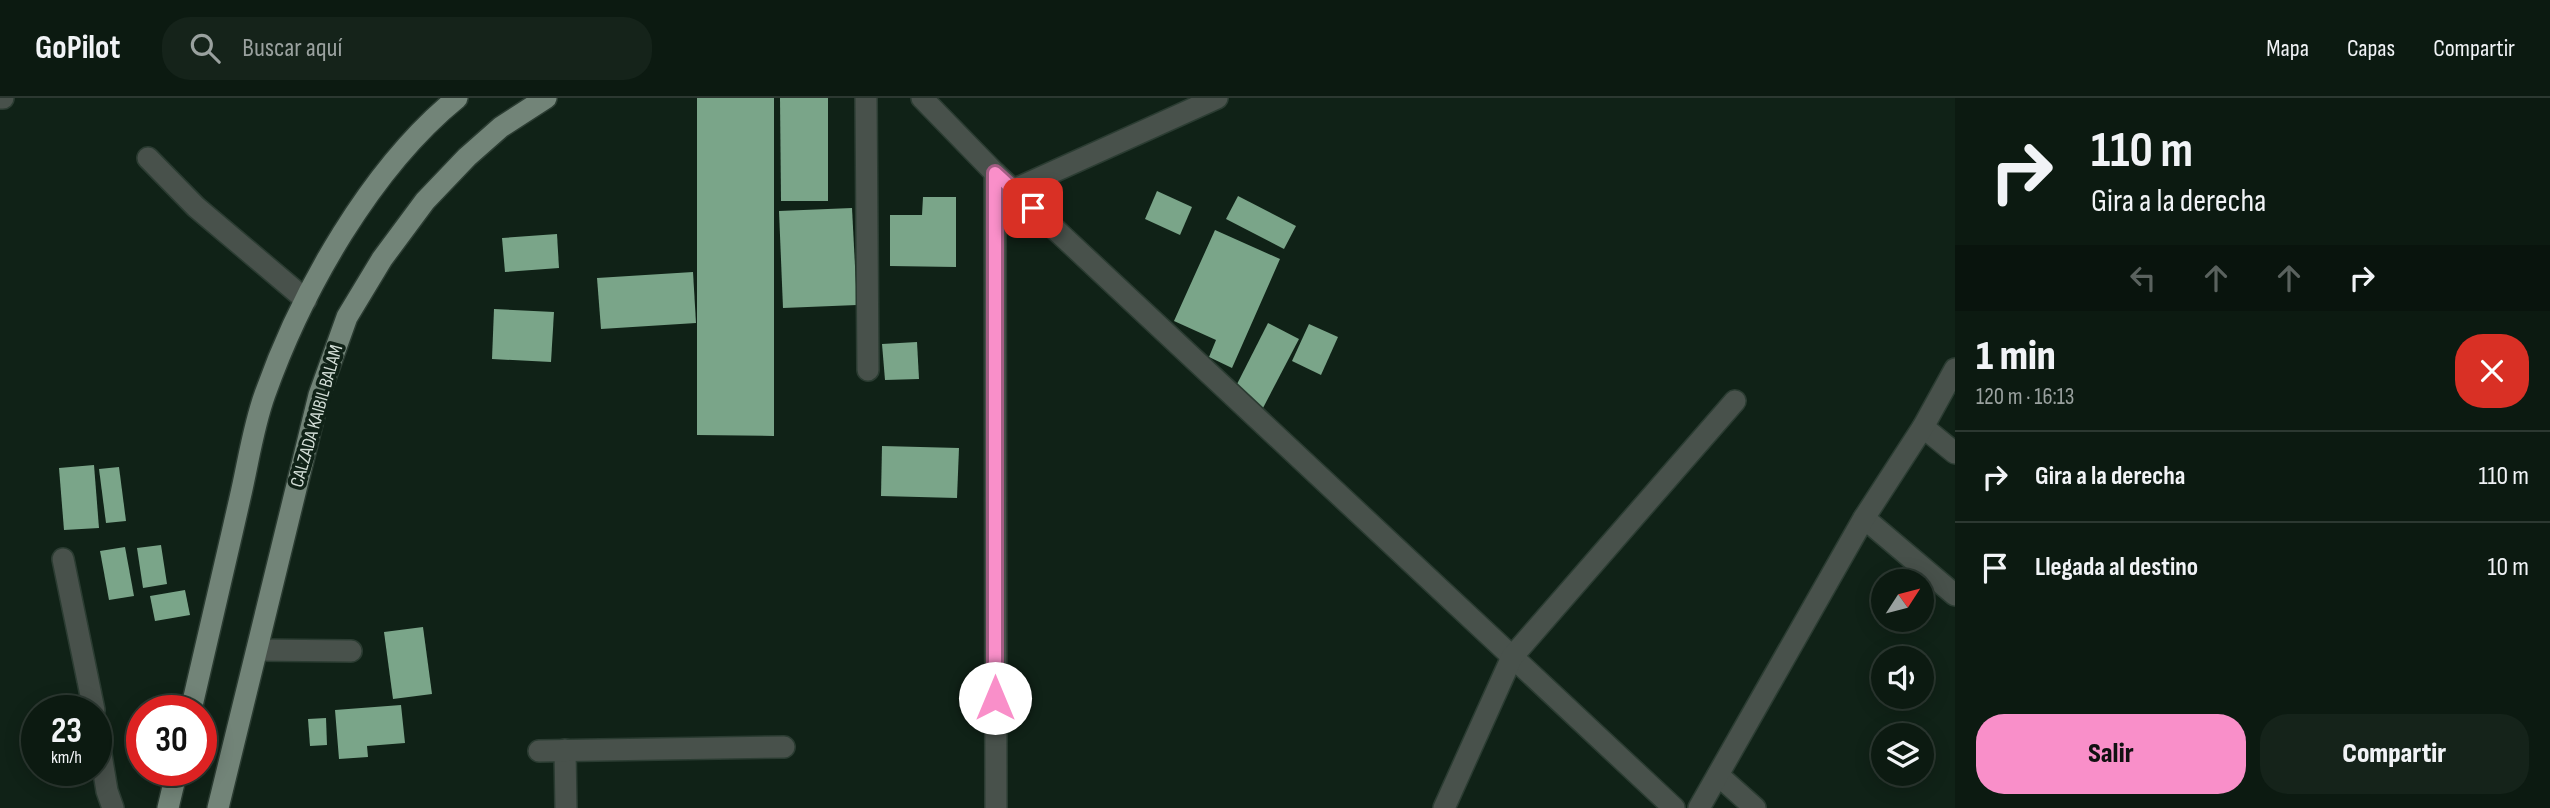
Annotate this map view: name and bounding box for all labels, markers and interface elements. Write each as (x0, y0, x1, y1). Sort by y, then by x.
search box (162, 17, 652, 80)
text: GoPilot (35, 28, 120, 68)
icon: search (186, 29, 224, 67)
text: Buscar aquí (242, 33, 342, 64)
text: Mapa (2266, 34, 2309, 63)
text: Capas (2347, 34, 2395, 63)
text: Compartir (2433, 34, 2515, 63)
text: 110 m (2091, 122, 2193, 181)
icon: right (1976, 126, 2067, 217)
pin (1003, 178, 1063, 238)
text: Gira a la derecha (2091, 182, 2266, 221)
icon: arrive (1014, 189, 1052, 227)
icon: left (2124, 259, 2162, 297)
icon: ahead (2197, 259, 2235, 297)
icon: ahead (2270, 259, 2308, 297)
icon: right (2343, 259, 2381, 297)
text: 1 min (1976, 331, 2056, 382)
button: close (2455, 334, 2529, 408)
street label: CALZADA KAIBIL BALAM (286, 342, 348, 490)
text: 120 m · 16:13 (1976, 383, 2075, 411)
icon: right (1976, 458, 2014, 496)
text: Gira a la derecha (2035, 461, 2185, 492)
text: 110 m (2478, 461, 2529, 492)
icon: arrive (1976, 549, 2014, 587)
text: Llegada al destino (2035, 552, 2198, 583)
text: 10 m (2487, 552, 2529, 583)
north arrow (1871, 569, 1934, 632)
map controls (1871, 569, 1934, 786)
button: sound (1871, 646, 1934, 709)
position arrow (958, 661, 1032, 735)
speed limit sign: 30 (126, 695, 217, 786)
text: 23 (51, 710, 82, 753)
button: Salir (1976, 714, 2246, 794)
button: Compartir (2260, 714, 2529, 794)
button: layers (1871, 723, 1934, 786)
text: km/h (51, 747, 82, 768)

